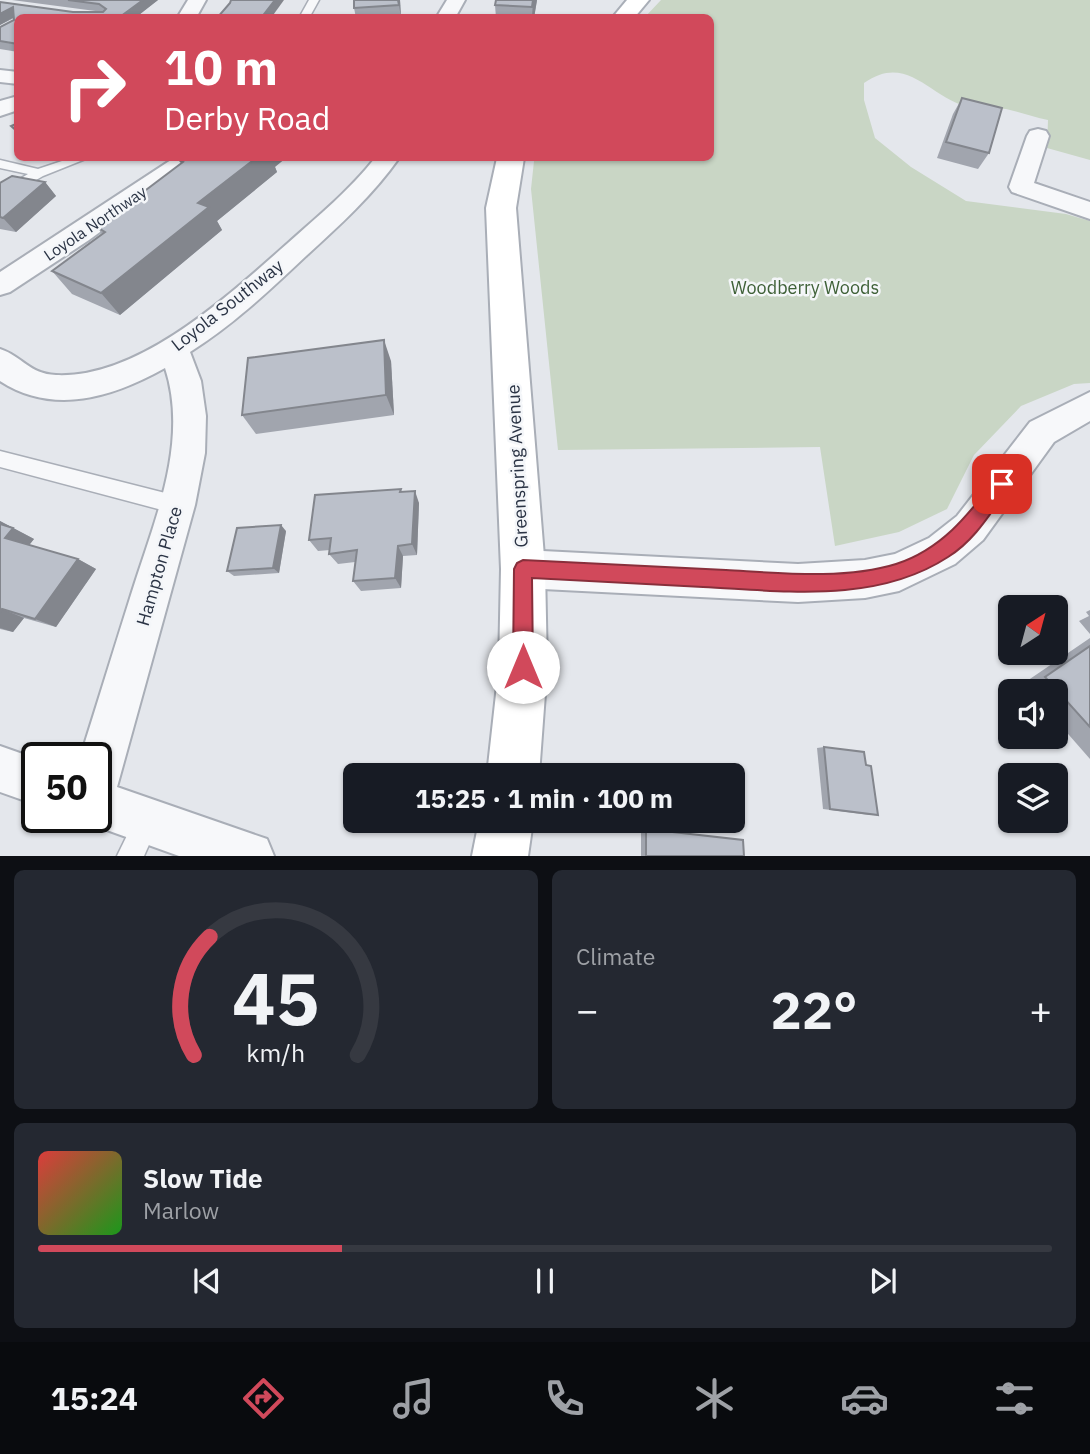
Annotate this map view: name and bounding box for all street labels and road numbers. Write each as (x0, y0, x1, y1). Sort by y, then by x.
street label: Loyola Northway (40, 181, 150, 265)
street label: Loyola Southway (166, 254, 288, 356)
street label: Greenspring Avenue (501, 384, 533, 548)
street label: Hampton Place (131, 503, 187, 628)

